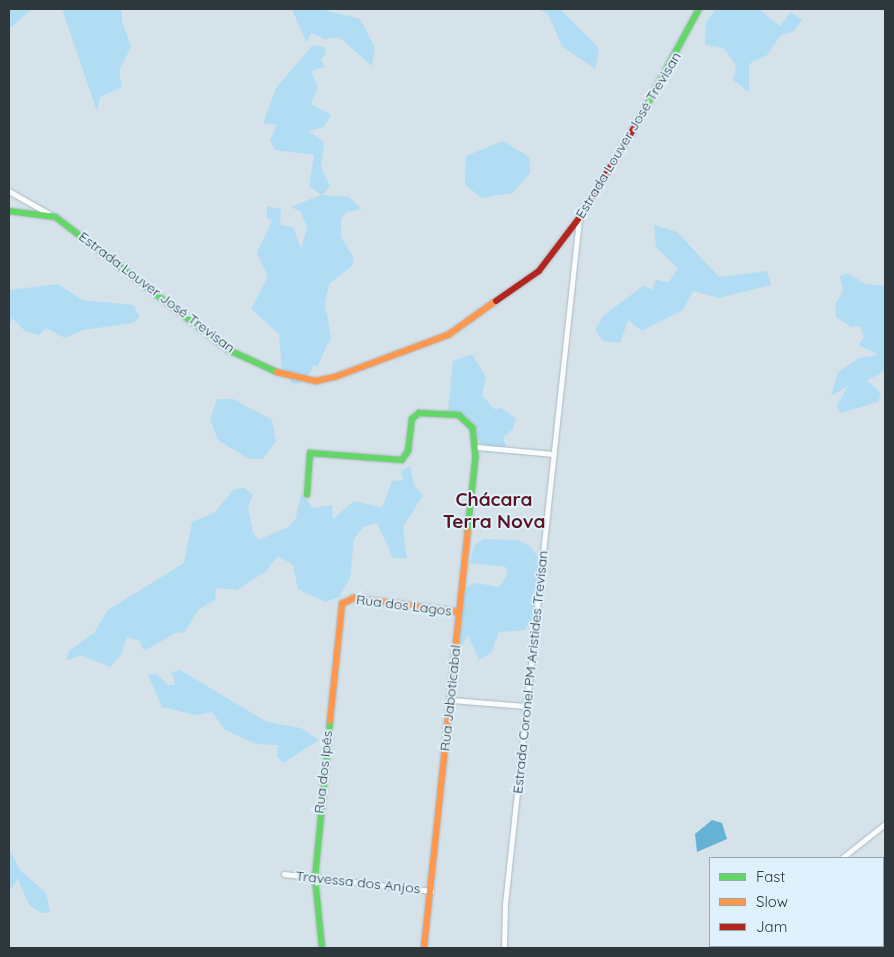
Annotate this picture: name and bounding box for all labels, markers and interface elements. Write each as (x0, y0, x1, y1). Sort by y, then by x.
street label: Estrada Louver José Trevisan (572, 49, 684, 221)
street label: Estrada Louver José Trevisan (76, 228, 238, 356)
district label: Chácara Terra Nova (443, 489, 545, 533)
street label: Estrada Coronel PM Aristides Trevisan (509, 550, 551, 794)
street label: Rua dos Lagos (355, 591, 453, 619)
street label: Rua Jaboticabal (436, 644, 464, 752)
street label: Rua dos Ipês (310, 730, 336, 814)
legend (709, 857, 884, 947)
street label: Travessa dos Anjos (295, 867, 421, 897)
text: Fast (756, 867, 785, 886)
text: Slow (756, 892, 788, 911)
text: Jam (756, 917, 787, 936)

